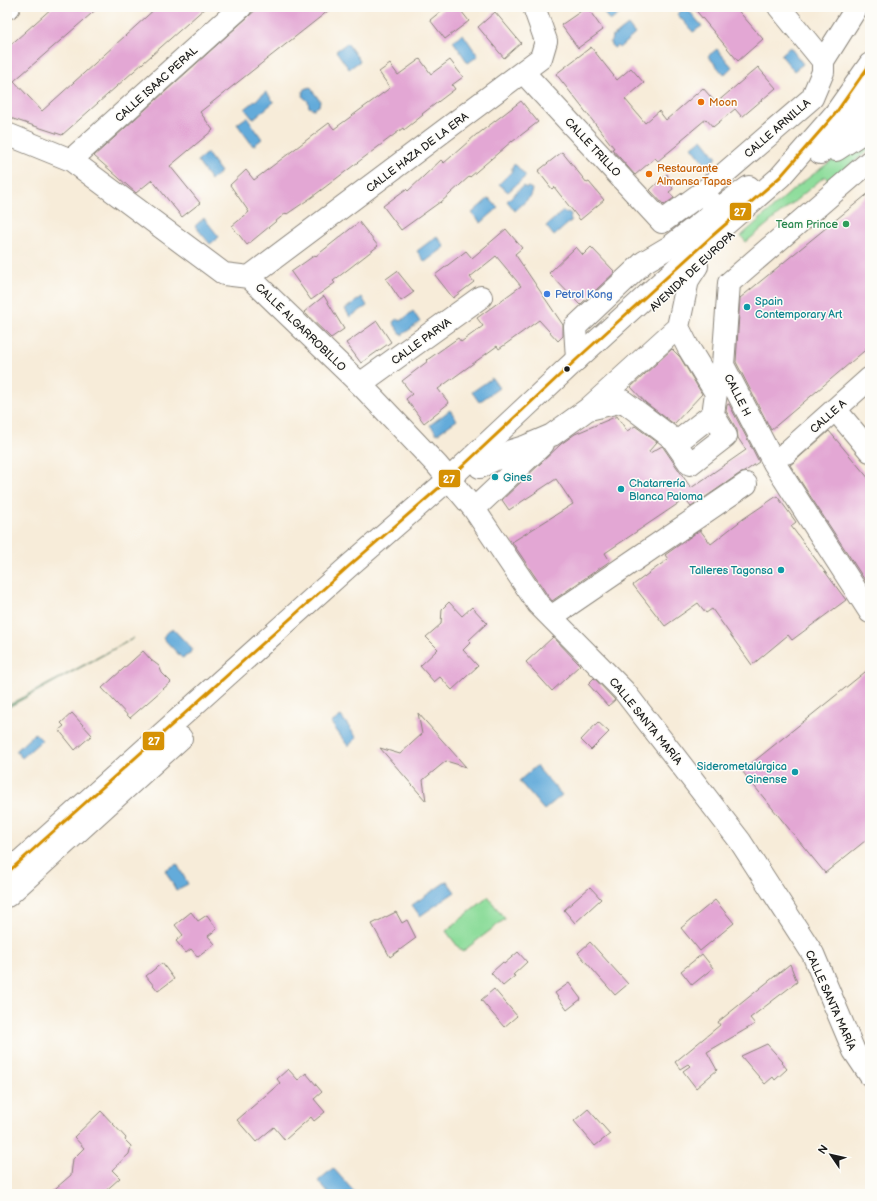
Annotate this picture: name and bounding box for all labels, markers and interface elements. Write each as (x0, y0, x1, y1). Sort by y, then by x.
street label: CALLE ISAAC PERAL (112, 43, 201, 125)
place label: Moon (709, 96, 737, 109)
street label: CALLE ARNILLA (742, 96, 813, 161)
marker: Moon (696, 97, 706, 107)
street label: CALLE HAZA DE LA ERA (364, 110, 471, 195)
street label: CALLE TRILLO (562, 115, 623, 179)
place label: Restaurante Almansa Tapas (657, 162, 732, 188)
marker: Restaurante Almansa Tapas (644, 169, 654, 179)
line badge: 27 (729, 202, 752, 221)
text: 27 (734, 206, 746, 219)
place label: Team Prince (776, 218, 838, 231)
marker: Team Prince (841, 219, 851, 229)
street label: AVENIDA DE EUROPA (647, 228, 738, 314)
street label: CALLE ALGARROBILLO (253, 281, 349, 374)
place label: Petrol Kong (555, 288, 613, 301)
marker: Petrol Kong (542, 289, 552, 299)
place label: Spain Contemporary Art (755, 295, 843, 321)
marker: Spain Contemporary Art (742, 302, 752, 312)
street label: CALLE PARVA (389, 315, 454, 367)
unlabelled marker (562, 364, 572, 374)
street label: CALLE H (721, 372, 754, 418)
street label: CALLE A (808, 397, 849, 436)
line badge: 27 (438, 469, 461, 488)
place label: Gines (503, 471, 533, 484)
marker: Gines (490, 472, 500, 482)
text: 27 (443, 473, 455, 486)
place label: Chatarrería Blanca Paloma (629, 477, 703, 503)
marker: Chatarrería Blanca Paloma (616, 484, 626, 494)
place label: Talleres Tagonsa (689, 564, 773, 577)
marker: Talleres Tagonsa (776, 565, 786, 575)
street label: CALLE SANTA MARÍA (607, 675, 686, 768)
line badge: 27 (142, 731, 165, 751)
text: 27 (148, 735, 160, 748)
place label: Siderometalúrgica Ginense (697, 760, 787, 786)
marker: Siderometalúrgica Ginense (790, 767, 800, 777)
street label: CALLE SANTA MARÍA (803, 948, 860, 1053)
north arrow (811, 1135, 851, 1175)
text: N (815, 1143, 831, 1157)

